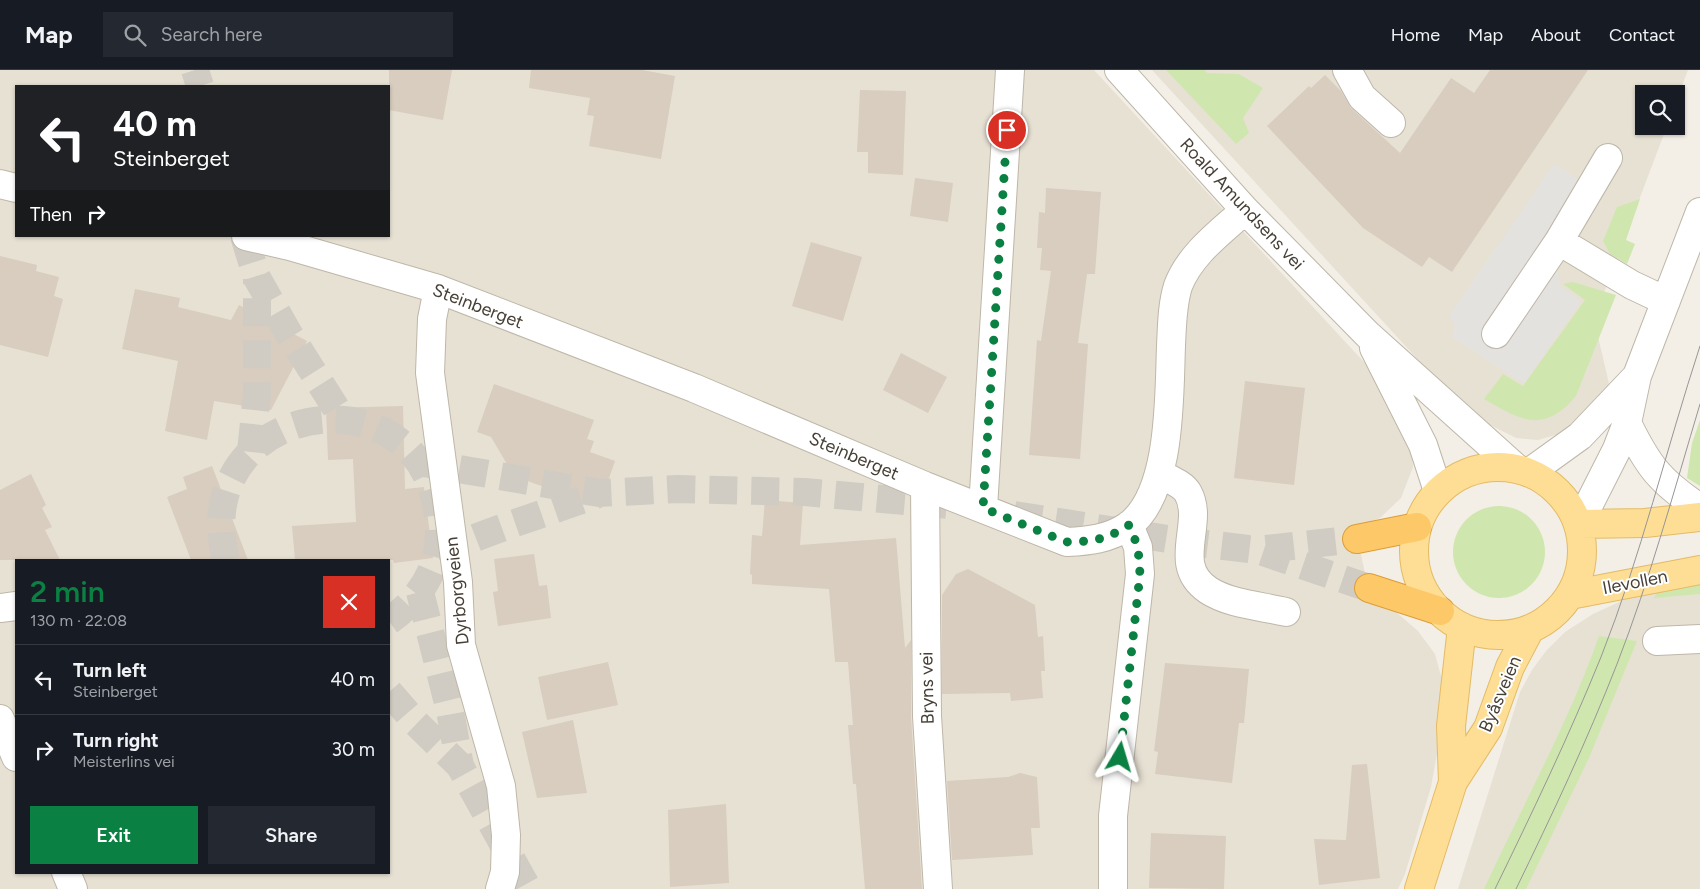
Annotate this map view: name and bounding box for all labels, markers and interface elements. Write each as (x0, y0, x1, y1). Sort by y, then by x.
search box (103, 12, 453, 57)
text: Map (25, 20, 73, 49)
icon: search (121, 21, 149, 49)
text: Search here (161, 23, 262, 46)
text: Home (1391, 24, 1440, 46)
text: Map (1468, 24, 1503, 46)
text: About (1531, 24, 1581, 46)
text: Contact (1609, 24, 1675, 46)
map controls (1635, 85, 1685, 135)
button: search (1635, 85, 1685, 135)
text: 40 m (113, 103, 197, 145)
icon: left (30, 105, 95, 170)
pin (986, 109, 1028, 151)
icon: arrive (993, 116, 1021, 144)
street label: Roald Amundsens vei (1175, 134, 1309, 274)
text: Steinberget (113, 145, 230, 172)
icon: right (82, 200, 110, 228)
text: Then (30, 203, 72, 226)
street label: Steinberget (429, 279, 527, 333)
street label: Steinberget (806, 427, 902, 485)
street label: Dyrborgveien (440, 536, 474, 646)
street label: Ilevollen (1601, 565, 1669, 599)
text: 2 min (30, 573, 105, 610)
button: close (323, 576, 375, 628)
text: 130 m · 22:08 (30, 611, 127, 630)
street label: Bryns vei (915, 652, 939, 724)
street label: Byåsveien (1474, 652, 1526, 736)
text: Turn left (73, 659, 147, 682)
icon: left (30, 666, 58, 694)
text: 40 m (330, 668, 375, 691)
text: Steinberget (73, 682, 158, 701)
text: Turn right (73, 729, 159, 752)
position arrow (1093, 730, 1145, 782)
icon: right (30, 736, 58, 764)
text: 30 m (332, 738, 375, 761)
text: Meisterlins vei (73, 752, 175, 771)
button: Exit (30, 806, 198, 864)
button: Share (208, 806, 375, 864)

